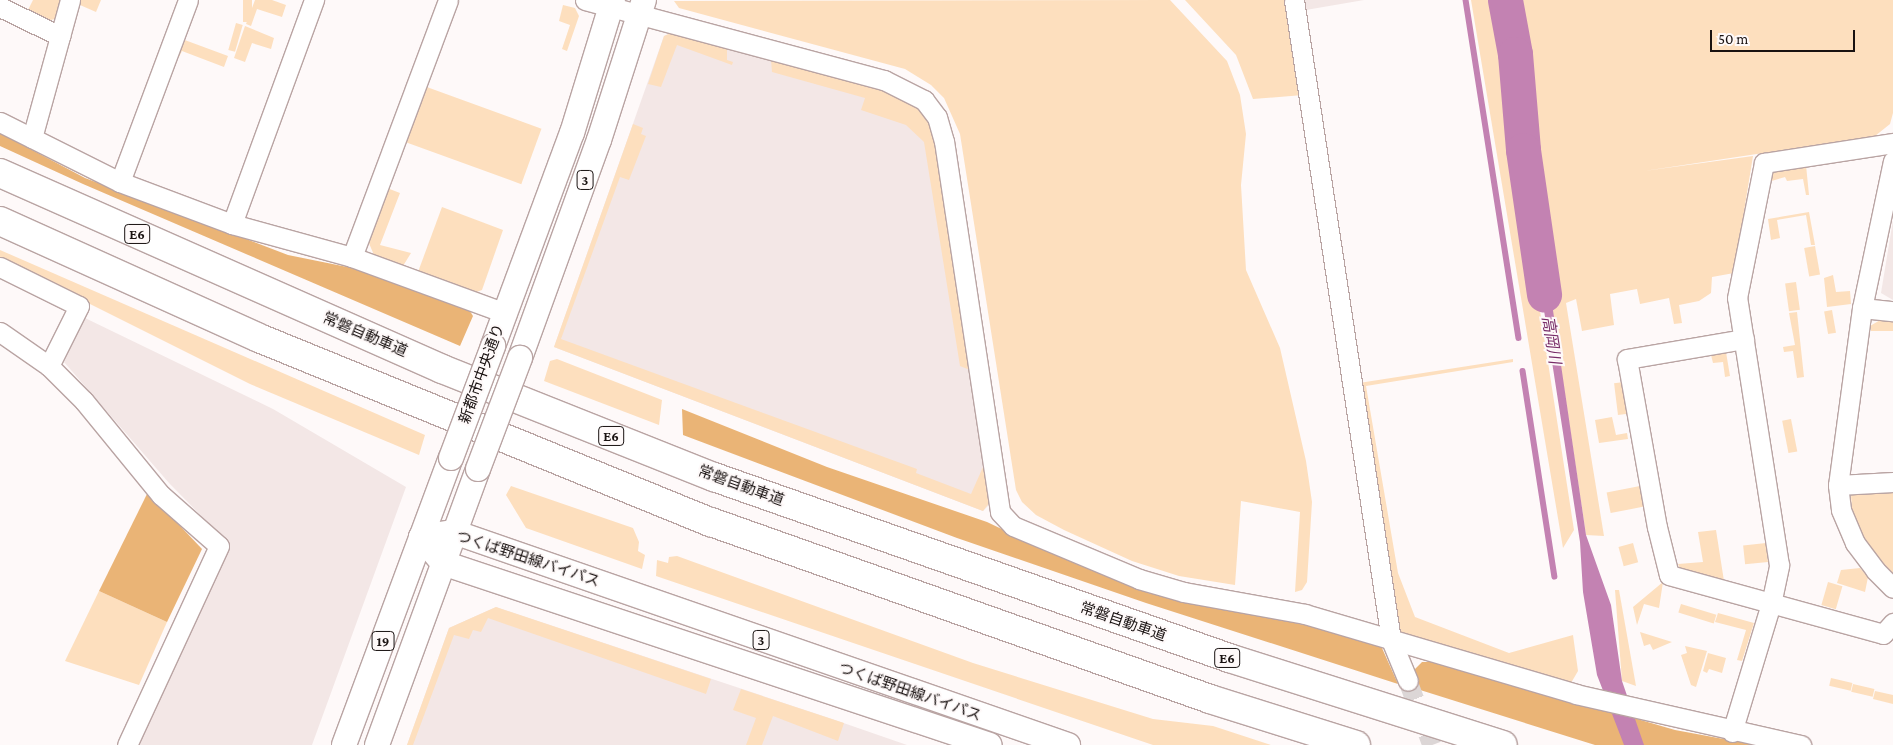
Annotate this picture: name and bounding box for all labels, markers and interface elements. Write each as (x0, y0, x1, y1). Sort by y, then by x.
scale bar (1713, 20, 1858, 52)
text: 50 m (1718, 31, 1748, 47)
road number: 3 (576, 168, 594, 192)
road number: E6 (123, 222, 151, 245)
street label: 常磐自動車道 (320, 309, 410, 361)
water label: 高岡川 (1538, 315, 1564, 365)
street label: 新都市中央通り (456, 322, 508, 426)
road number: E6 (597, 424, 625, 448)
street label: 常磐自動車道 (696, 462, 786, 510)
street label: つくば野田線バイパス (454, 527, 602, 591)
street label: 常磐自動車道 (1078, 599, 1168, 645)
road number: 3 (752, 628, 770, 652)
road number: 19 (370, 630, 396, 652)
road number: E6 (1213, 646, 1241, 670)
street label: つくば野田線バイパス (836, 659, 984, 725)

